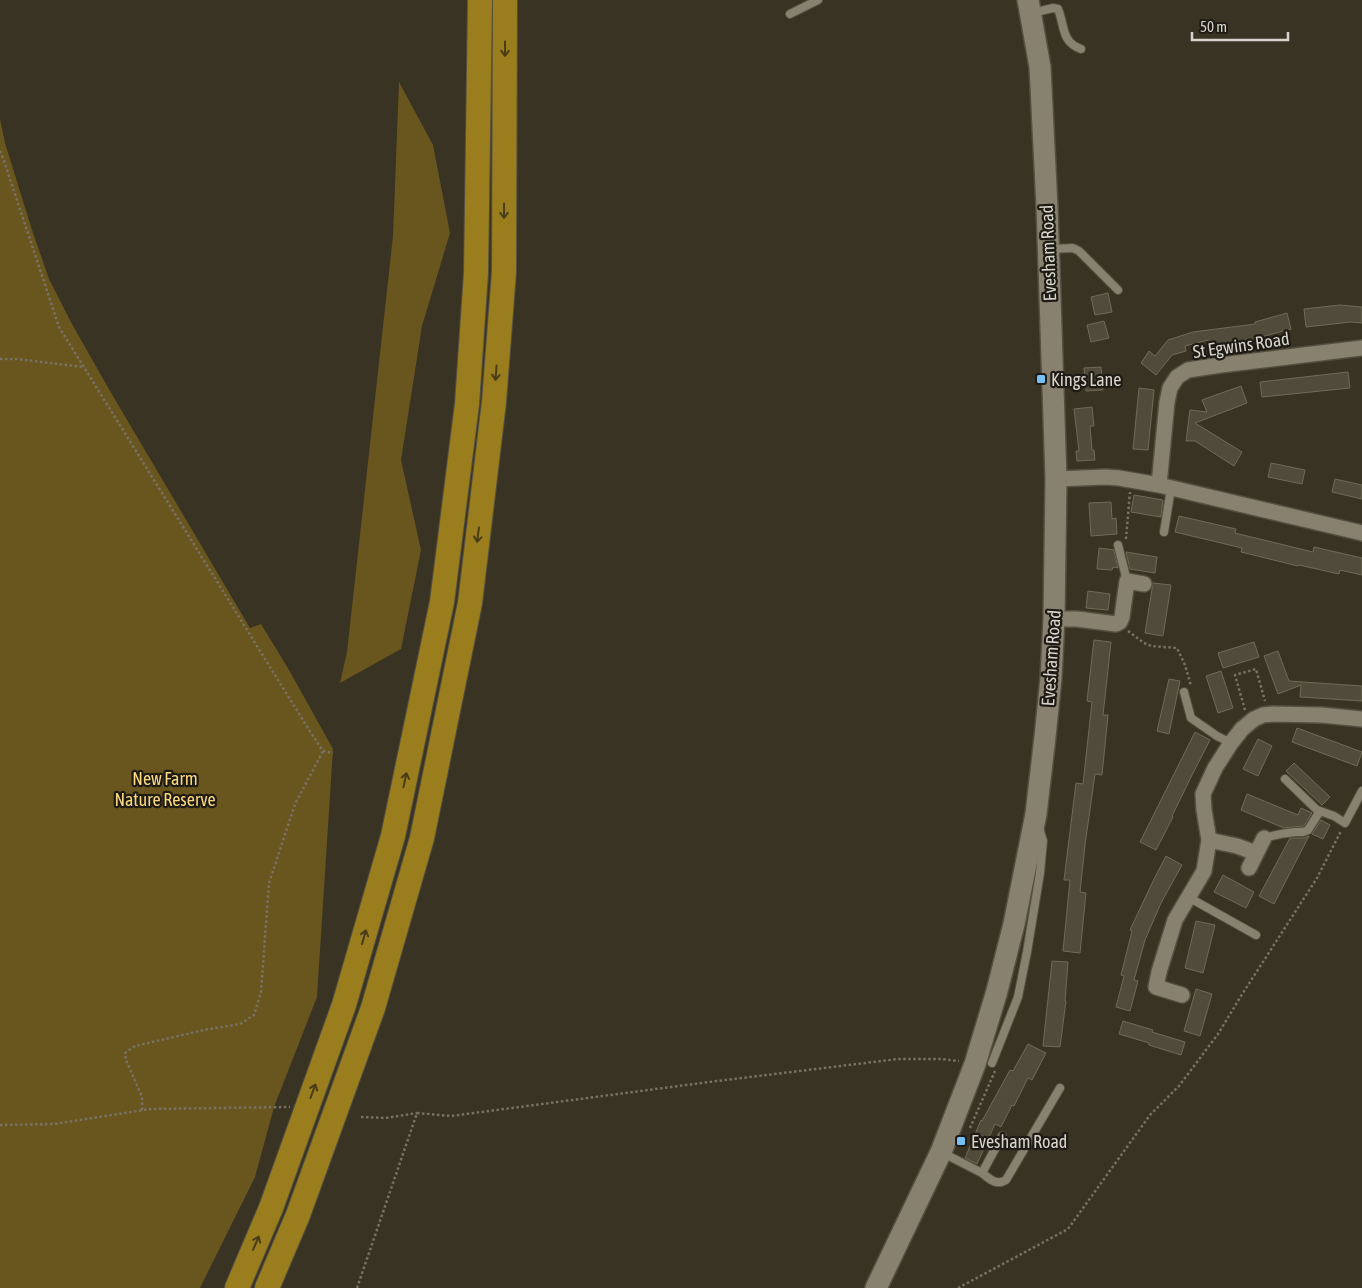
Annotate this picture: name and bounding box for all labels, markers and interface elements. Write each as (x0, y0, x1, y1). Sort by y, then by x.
scale bar (1192, 10, 1288, 42)
text: 50 m (1200, 18, 1227, 35)
one-way arrow (500, 40, 510, 56)
one-way arrow (499, 202, 509, 219)
street label: Evesham Road (1036, 204, 1060, 302)
street label: St Egwins Road (1191, 328, 1291, 362)
one-way arrow (492, 365, 501, 381)
place label: Kings Lane (1051, 369, 1122, 390)
marker: Kings Lane (1035, 373, 1047, 385)
one-way arrow (473, 527, 483, 543)
street label: Evesham Road (1037, 609, 1065, 707)
park label: New Farm Nature Reserve (114, 768, 216, 810)
one-way arrow (400, 772, 410, 788)
one-way arrow (359, 929, 369, 945)
one-way arrow (309, 1084, 318, 1099)
place label: Evesham Road (971, 1131, 1067, 1152)
marker: Evesham Road (955, 1135, 967, 1147)
one-way arrow (251, 1236, 261, 1251)

